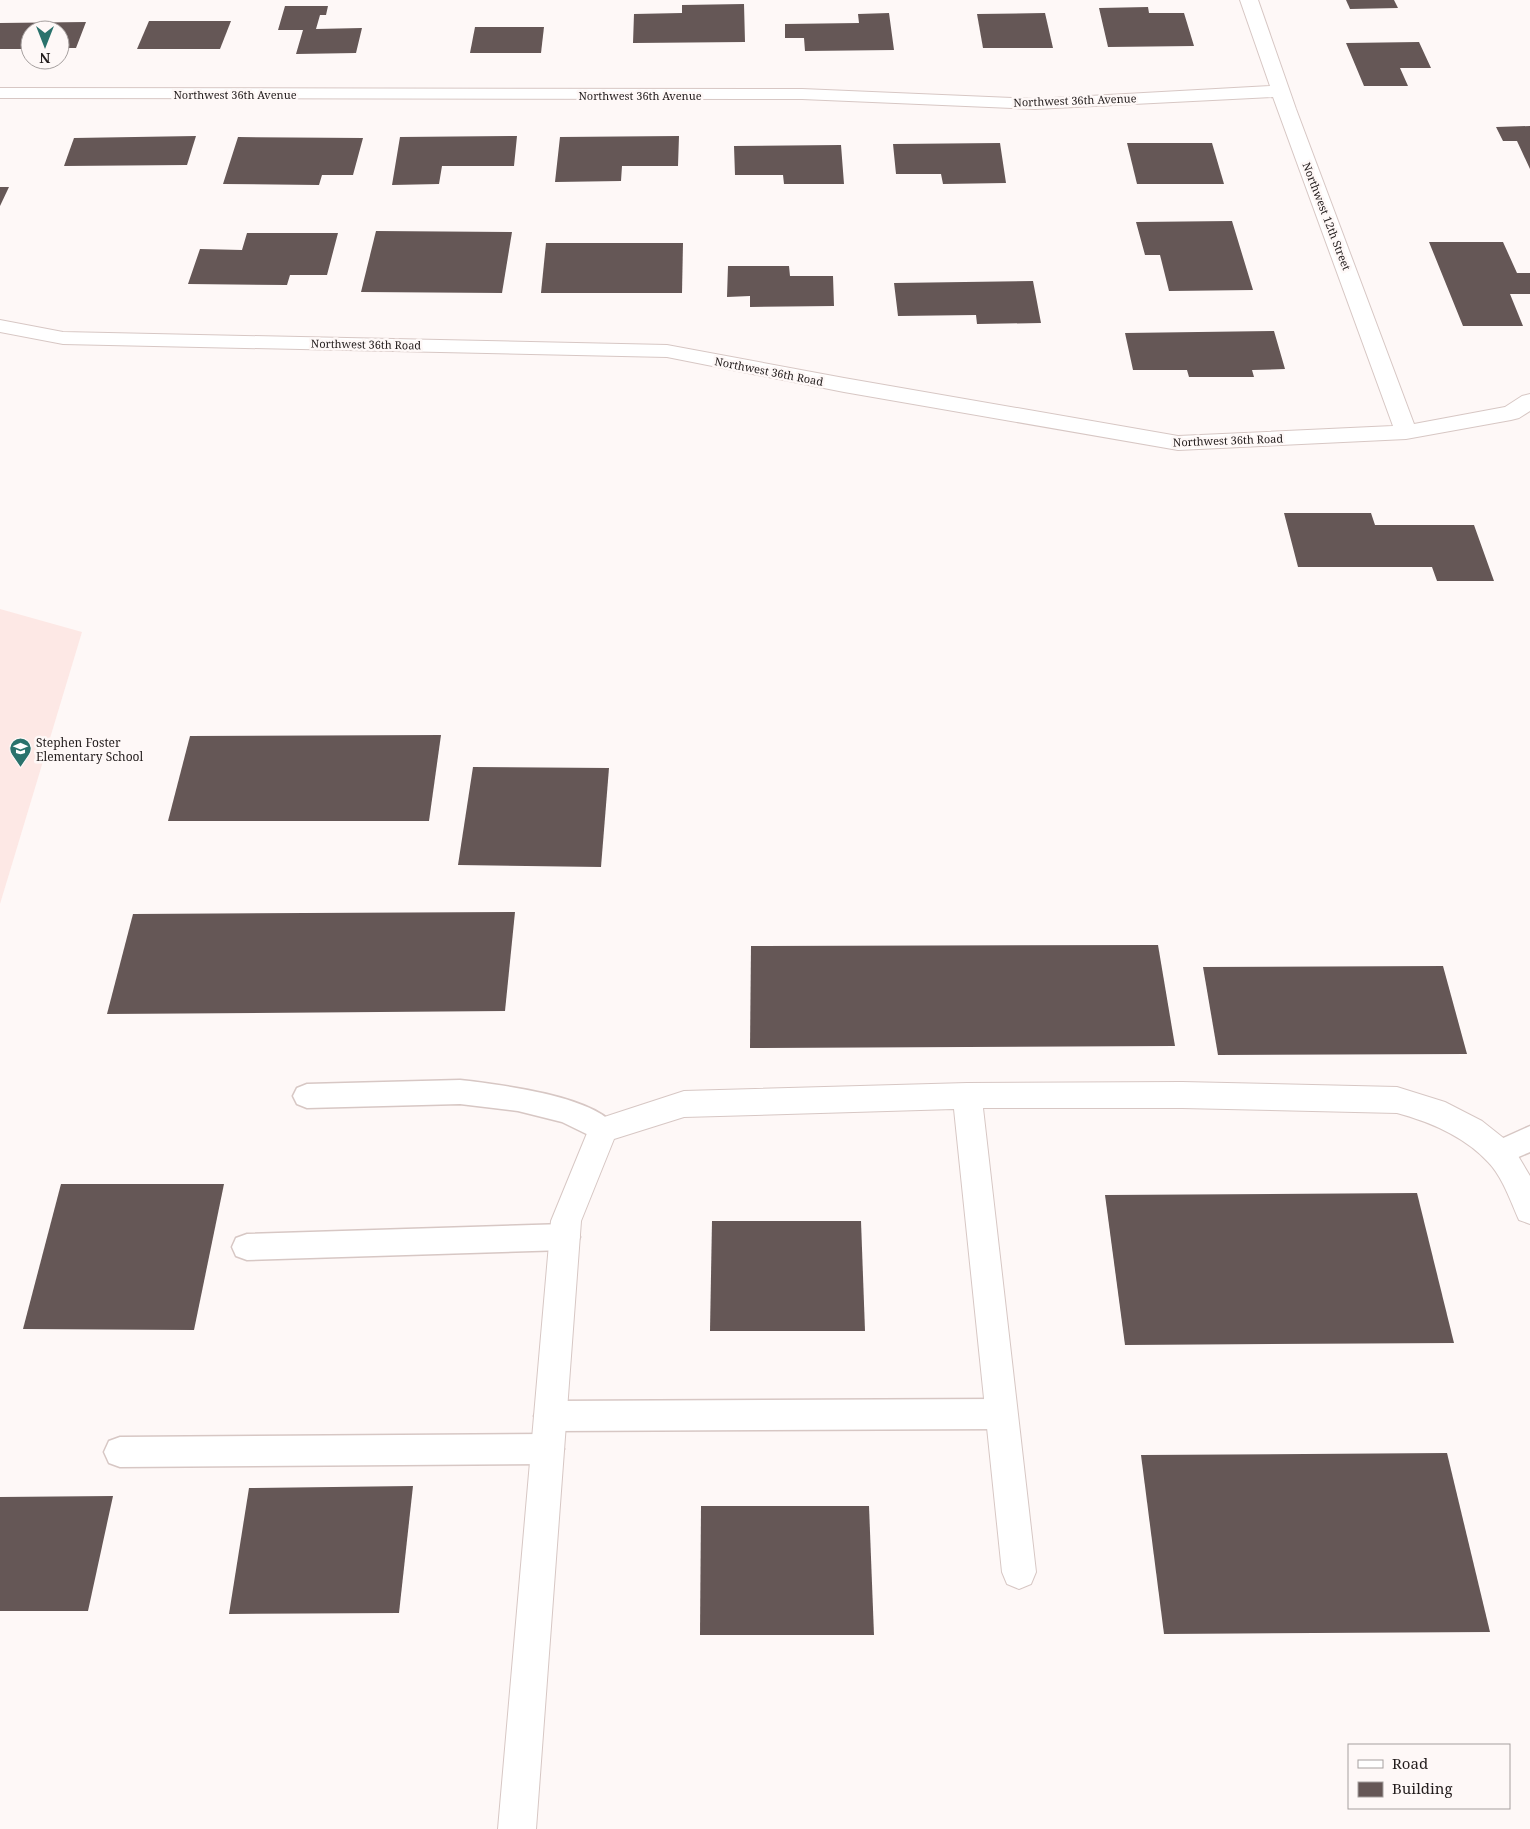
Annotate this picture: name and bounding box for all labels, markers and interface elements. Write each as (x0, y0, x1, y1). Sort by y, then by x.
north arrow (20, 20, 70, 70)
text: N (39, 49, 51, 68)
street label: Northwest 36th Avenue (173, 87, 297, 102)
street label: Northwest 36th Avenue (578, 88, 702, 103)
street label: Northwest 36th Avenue (1013, 90, 1137, 110)
street label: Northwest 12th Street (1299, 160, 1355, 272)
street label: Northwest 36th Road (311, 336, 422, 352)
street label: Northwest 36th Road (713, 353, 825, 389)
street label: Northwest 36th Road (1173, 431, 1284, 449)
place label: Stephen Foster Elementary School (36, 734, 144, 765)
school or university icon: Stephen Foster Elementary School (8, 737, 32, 768)
legend (1348, 1744, 1510, 1809)
text: Road (1392, 1753, 1428, 1773)
text: Building (1392, 1778, 1453, 1798)

